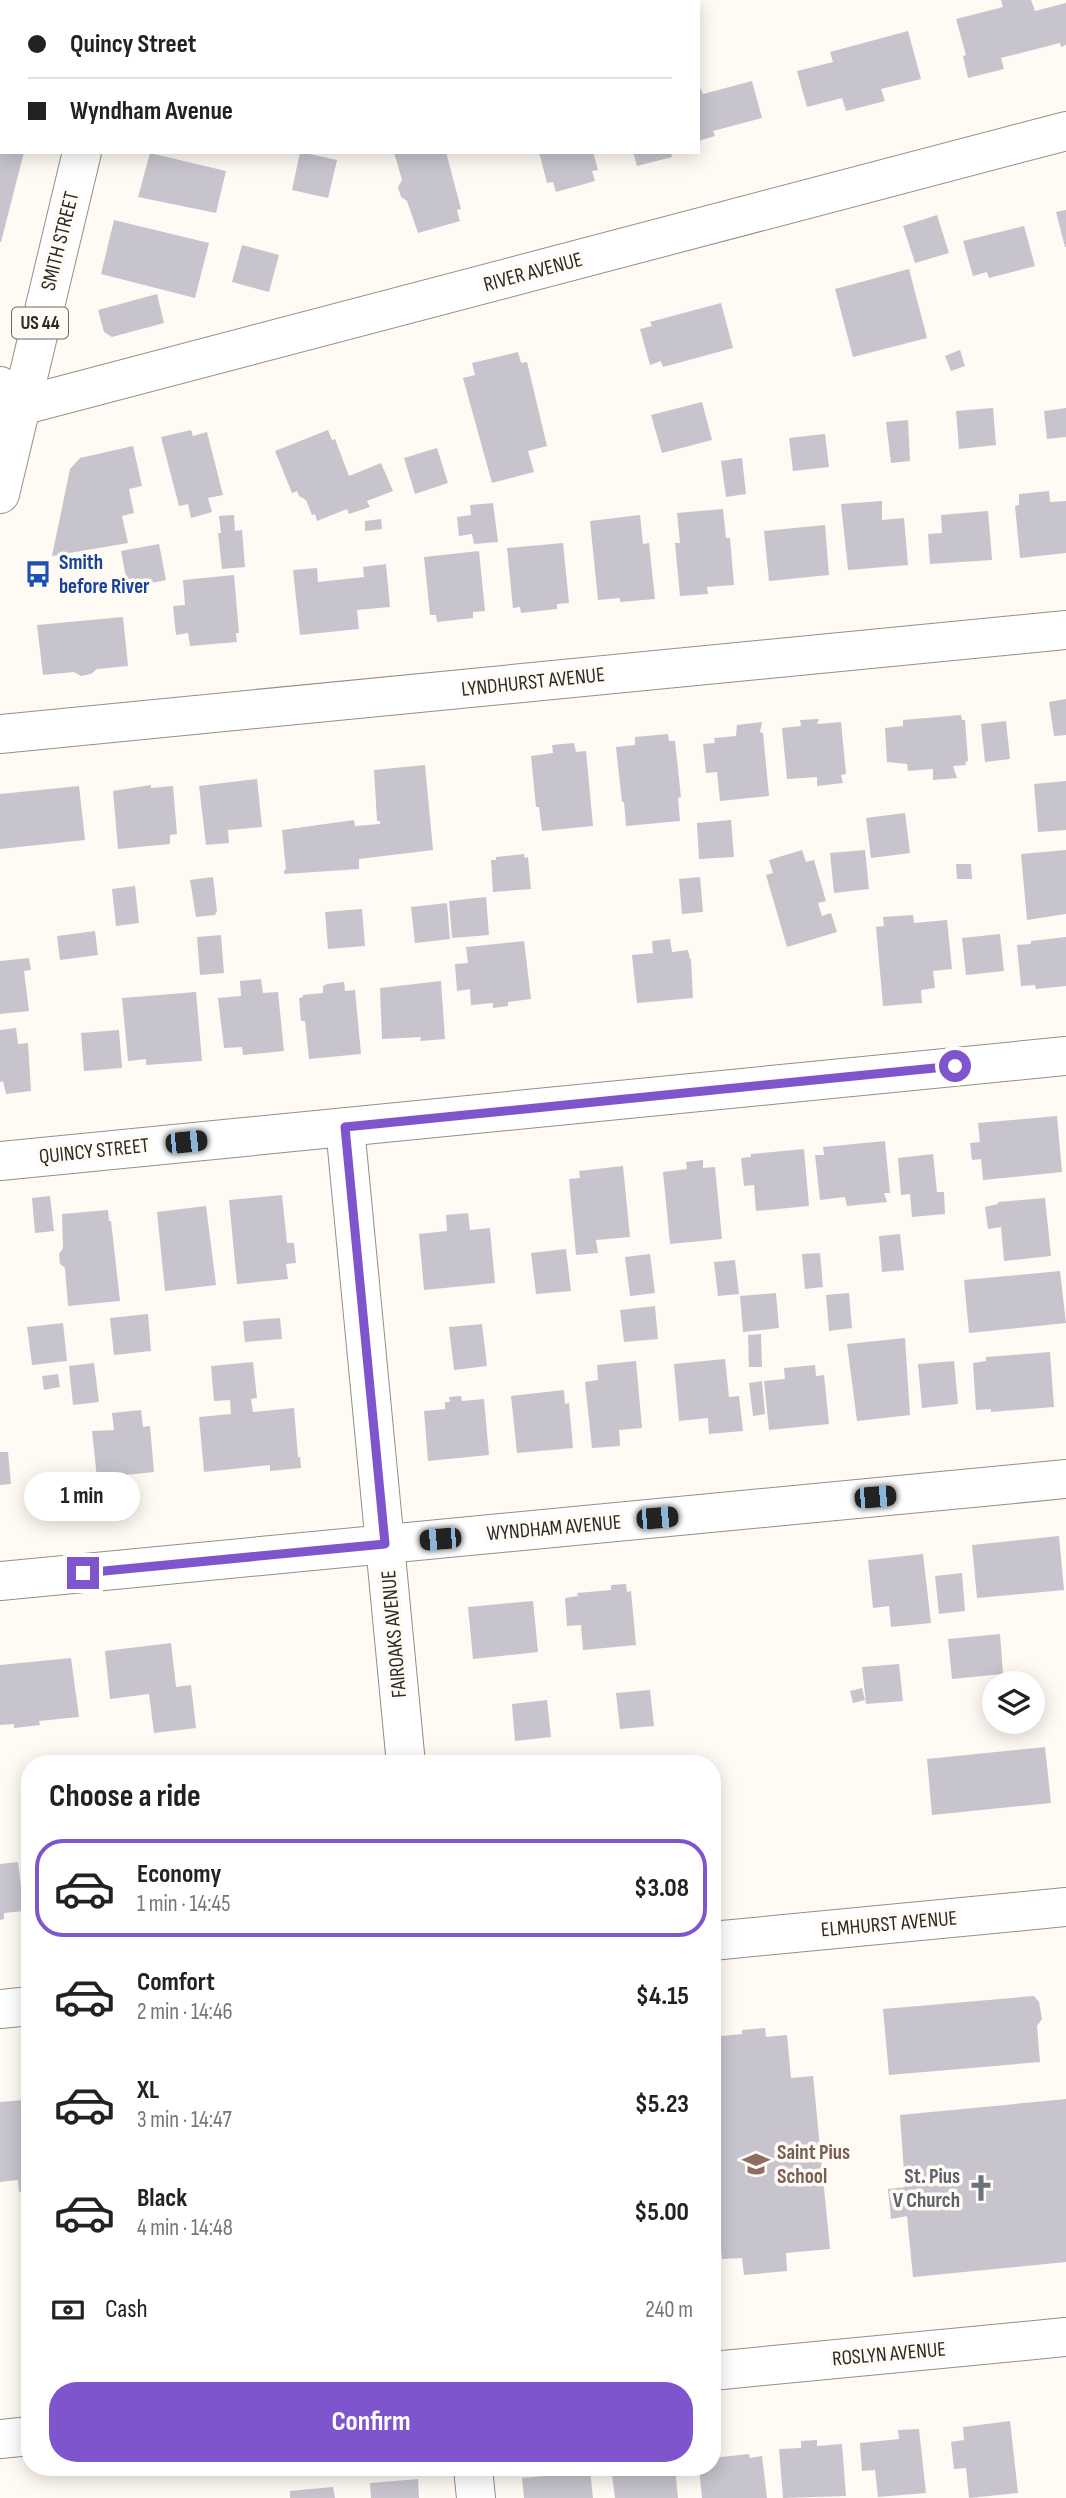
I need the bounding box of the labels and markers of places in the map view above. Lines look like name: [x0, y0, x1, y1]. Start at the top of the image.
place label: Smith before River: [59, 550, 150, 599]
bus stop icon: Smith before River: [23, 559, 53, 589]
place label: Saint Pius School: [777, 2140, 850, 2189]
school or university icon: Saint Pius School: [741, 2149, 771, 2179]
place label: St. Pius V Church: [893, 2164, 960, 2213]
church icon: St. Pius V Church: [966, 2173, 996, 2203]

